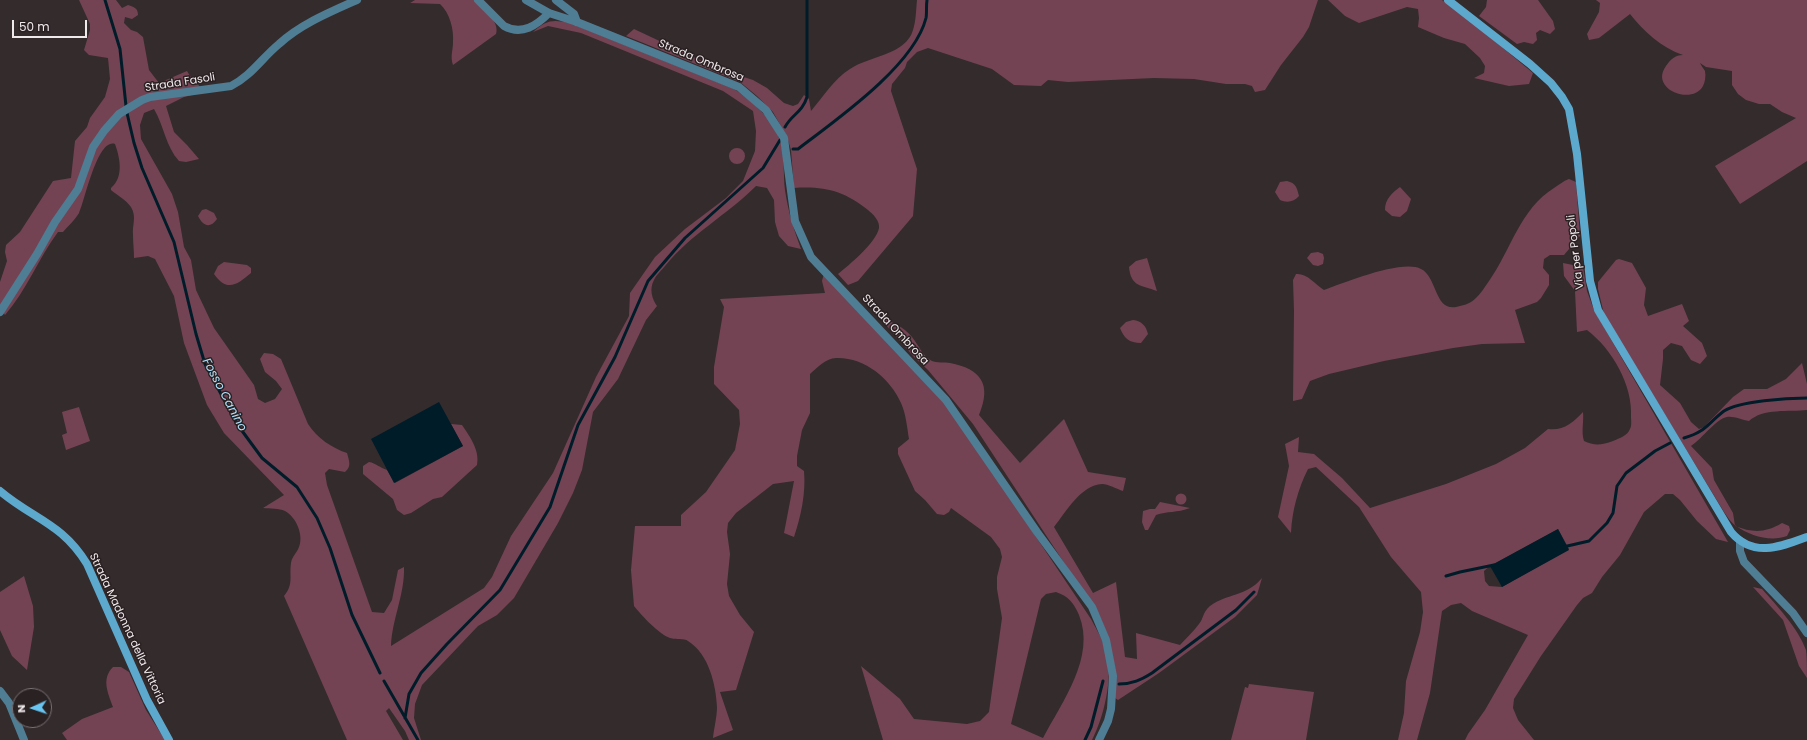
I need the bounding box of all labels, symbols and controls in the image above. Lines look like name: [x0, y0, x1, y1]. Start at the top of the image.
scale bar: [14, 12, 89, 38]
text: 50 m: [19, 18, 50, 35]
street label: Strada Ombrosa: [656, 37, 746, 85]
street label: Strada Fasoli: [144, 71, 216, 95]
street label: Via per Popoli: [1565, 214, 1587, 290]
street label: Strada Ombrosa: [859, 292, 931, 368]
water label: Fosso Canino: [199, 356, 249, 434]
street label: Strada Madonna della Vittoria: [86, 551, 168, 707]
north arrow: [12, 688, 52, 728]
text: N: [13, 704, 29, 713]

